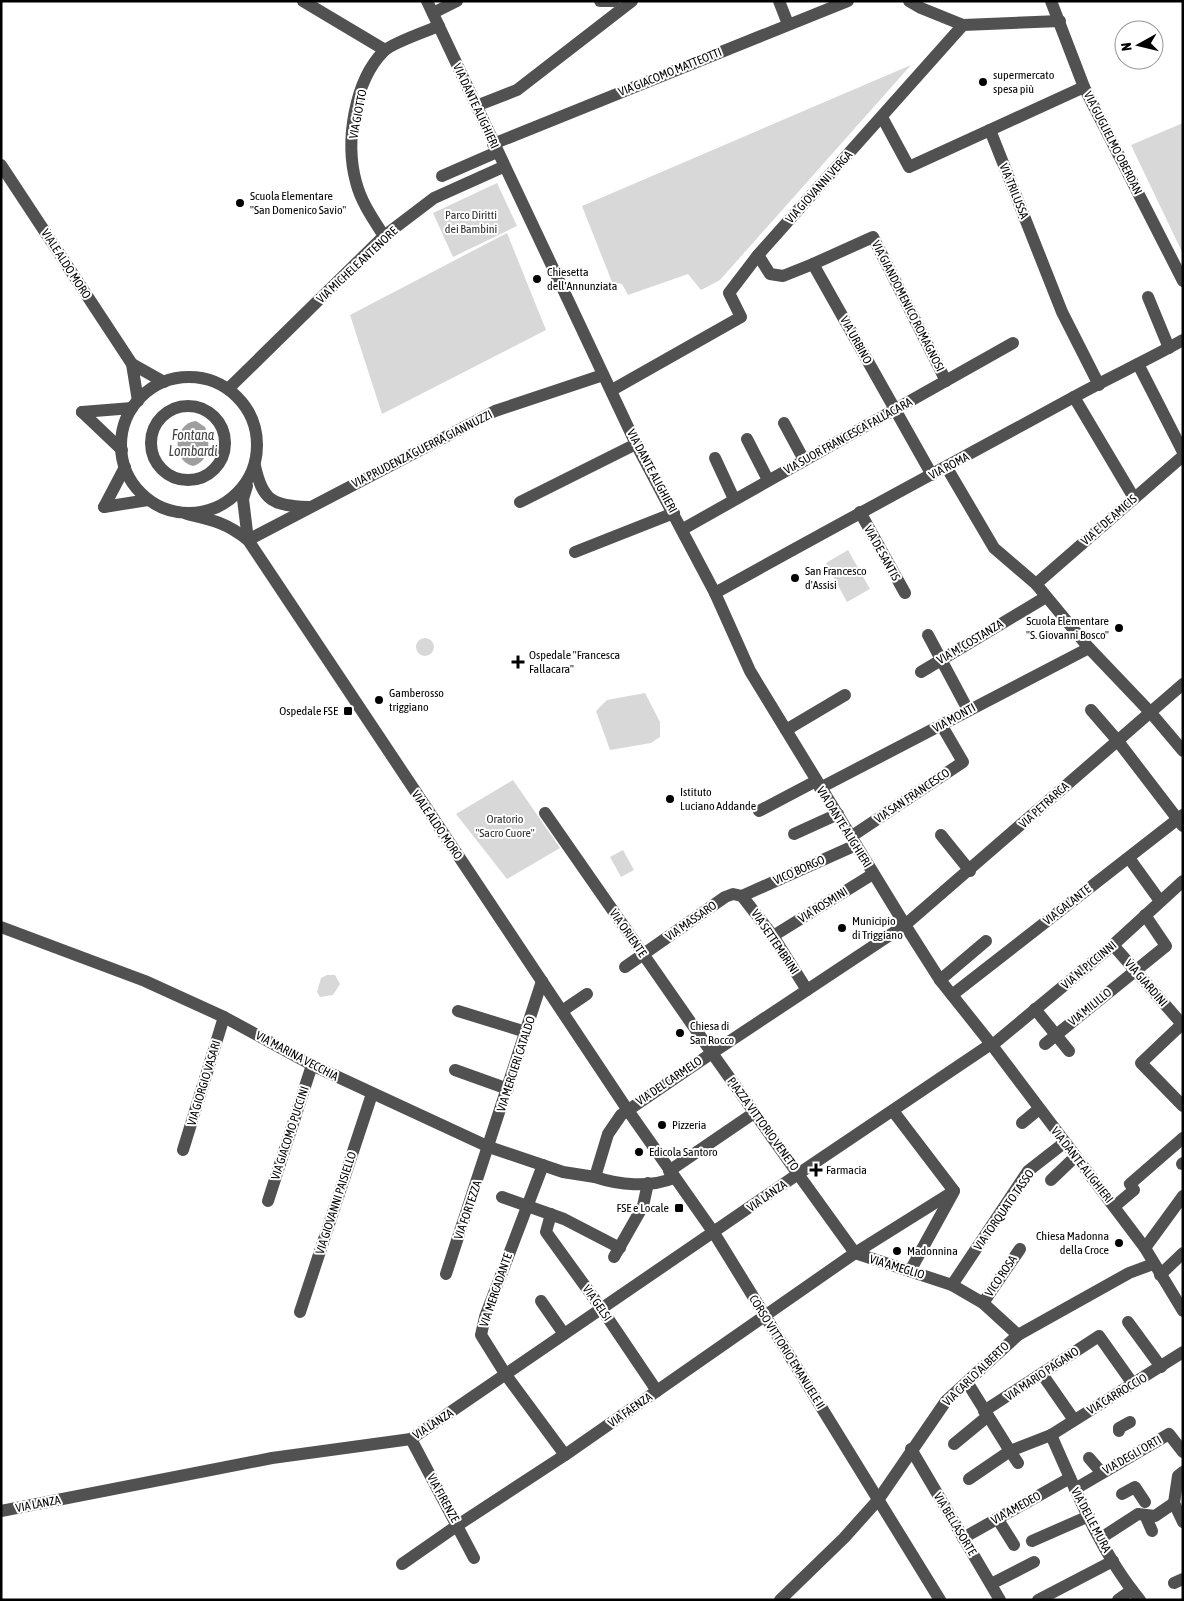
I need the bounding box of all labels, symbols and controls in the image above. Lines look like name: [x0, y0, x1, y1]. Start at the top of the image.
north arrow: [1114, 20, 1164, 70]
text: N: [1118, 42, 1135, 52]
street label: VIA GIACOMO MATTEOTTI: [616, 45, 724, 99]
street label: VIA DANTE ALIGHIERI: [450, 61, 502, 151]
place label: supermercato spesa più: [993, 68, 1055, 96]
marker: supermercato spesa più: [977, 76, 989, 88]
street label: VIA GIOTTO: [346, 88, 370, 140]
street label: VIA GUGLIELMO OBERDAN: [1081, 89, 1145, 197]
street label: VIA GIOVANNI VERGA: [783, 148, 855, 226]
street label: VIA TRILUSSA: [997, 161, 1031, 221]
place label: Scuola Elementare "San Domenico Savio": [250, 189, 346, 217]
marker: Scuola Elementare "San Domenico Savio": [234, 197, 246, 209]
park label: Parco Diritti dei Bambini: [445, 208, 497, 236]
street label: VIA MICHELE ANTENORE: [314, 224, 400, 306]
street label: VIALE ALDO MORO: [38, 227, 94, 301]
street label: VIA GIANDOMENICO ROMAGNOSI: [869, 238, 947, 374]
place label: Chiesetta dell'Annunziata: [547, 265, 617, 293]
marker: Chiesetta dell'Annunziata: [531, 273, 543, 285]
street label: VIA URBINO: [837, 314, 875, 366]
street label: VIA SUOR FRANCESCA FALLACARA: [781, 395, 915, 477]
street label: VIA PRUDENZA GUERRA GIANNUZZI: [349, 407, 495, 491]
water label: Fontana Lombardi: [169, 427, 217, 459]
street label: VIA DANTE ALIGHIERI: [624, 427, 680, 515]
street label: VIA ROMA: [927, 450, 971, 482]
street label: VIA E. DE AMICIS: [1078, 492, 1140, 548]
street label: VIA DE SANTIS: [861, 523, 903, 583]
place label: San Francesco d'Assisi: [805, 564, 867, 592]
marker: San Francesco d'Assisi: [789, 572, 801, 584]
place label: Scuola Elementare "S. Giovanni Bosco": [1026, 614, 1109, 642]
street label: VIA M. COSTANZA: [934, 617, 1006, 667]
marker: Scuola Elementare "S. Giovanni Bosco": [1113, 622, 1125, 634]
place label: Ospedale "Francesca Fallacara": [529, 648, 620, 676]
marker: Ospedale "Francesca Fallacara": [511, 655, 525, 669]
place label: Gamberosso triggiano: [389, 686, 444, 714]
marker: Gamberosso triggiano: [373, 694, 385, 706]
street label: VIA MONTI: [930, 701, 978, 735]
place label: Ospedale FSE: [279, 704, 338, 718]
marker: Ospedale FSE: [342, 705, 354, 717]
street label: VIA SAN FRANCESCO: [872, 766, 952, 826]
street label: VIA PETRARCA: [1016, 779, 1072, 831]
street label: VIA DANTE ALIGHIERI: [814, 784, 874, 870]
place label: Istituto Luciano Addande: [680, 785, 756, 813]
street label: VIALE ALDO MORO: [409, 788, 465, 862]
marker: Istituto Luciano Addande: [664, 793, 676, 805]
park label: Oratorio "Sacro Cuore": [475, 812, 535, 840]
street label: VICO BORGO: [771, 852, 827, 888]
street label: VIA GALANTE: [1040, 882, 1094, 928]
street label: VIA ROSMINI: [796, 884, 850, 926]
street label: VIA MASSARO: [663, 898, 719, 944]
street label: VIA ORIENTE: [606, 906, 650, 960]
street label: VIA SETTEMBRINI: [748, 907, 802, 977]
place label: Municipio di Triggiano: [852, 914, 903, 942]
marker: Municipio di Triggiano: [836, 922, 848, 934]
street label: VIA N. PICCINNI: [1059, 938, 1119, 992]
street label: VIA GIARDINI: [1122, 957, 1170, 1009]
street label: VIA MILILLO: [1066, 985, 1114, 1029]
street label: VIA MERCIERI CATALDO: [494, 1014, 538, 1114]
place label: Chiesa di San Rocco: [690, 1019, 735, 1047]
marker: Chiesa di San Rocco: [674, 1027, 686, 1039]
street label: VIA MARINA VECCHIA: [253, 1028, 341, 1084]
street label: VIA GIORGIO VASARI: [184, 1039, 224, 1127]
street label: VIA DEL CARMELO: [633, 1054, 705, 1108]
street label: PIAZZA VITTORIO VENETO: [724, 1074, 802, 1174]
street label: VIA GIACOMO PUCCINI: [268, 1085, 312, 1181]
place label: Pizzeria: [672, 1118, 706, 1132]
marker: Pizzeria: [656, 1119, 668, 1131]
street label: VIA DANTE ALIGHIERI: [1048, 1124, 1116, 1206]
place label: Edicola Santoro: [649, 1145, 718, 1159]
marker: Edicola Santoro: [633, 1146, 645, 1158]
street label: VIA GIOVANNI PAISIELLO: [313, 1150, 359, 1256]
place label: Farmacia: [826, 1163, 867, 1177]
marker: Farmacia: [810, 1164, 822, 1176]
street label: VIA TORQUATO TASSO: [971, 1167, 1037, 1253]
street label: VIA LANZA: [744, 1177, 790, 1215]
street label: VIA FORTEZZA: [451, 1179, 485, 1241]
place label: FSE e Locale: [616, 1201, 669, 1215]
marker: FSE e Locale: [673, 1202, 685, 1214]
place label: Chiesa Madonna della Croce: [1036, 1229, 1109, 1257]
marker: Chiesa Madonna della Croce: [1113, 1237, 1125, 1249]
place label: Madonnina: [907, 1244, 958, 1258]
marker: Madonnina: [891, 1245, 903, 1257]
street label: VIA MERCADANTE: [477, 1251, 515, 1329]
street label: VIA AMEGLIO: [868, 1252, 926, 1282]
street label: VICO ROSA: [982, 1253, 1020, 1299]
street label: VIA GELSI: [580, 1282, 614, 1324]
street label: CORSO VITTORIO EMANUELE II: [746, 1292, 828, 1412]
street label: VIA CARLO ALBERTO: [940, 1339, 1012, 1409]
street label: VIA MARIO PAGANO: [1003, 1344, 1081, 1404]
street label: VIA CARROCCIO: [1085, 1371, 1149, 1417]
street label: VIA FAENZA: [605, 1390, 655, 1430]
street label: VIA LANZA: [410, 1406, 456, 1442]
street label: VIA DEGLI ORTI: [1100, 1433, 1164, 1477]
street label: VIA FIRENZE: [424, 1471, 462, 1525]
street label: VIA DELLE MURA: [1068, 1485, 1114, 1555]
street label: VIA AMEDEO: [989, 1489, 1043, 1527]
street label: VIA BELLASORTE: [931, 1490, 979, 1558]
street label: VIA LANZA: [14, 1493, 62, 1515]

